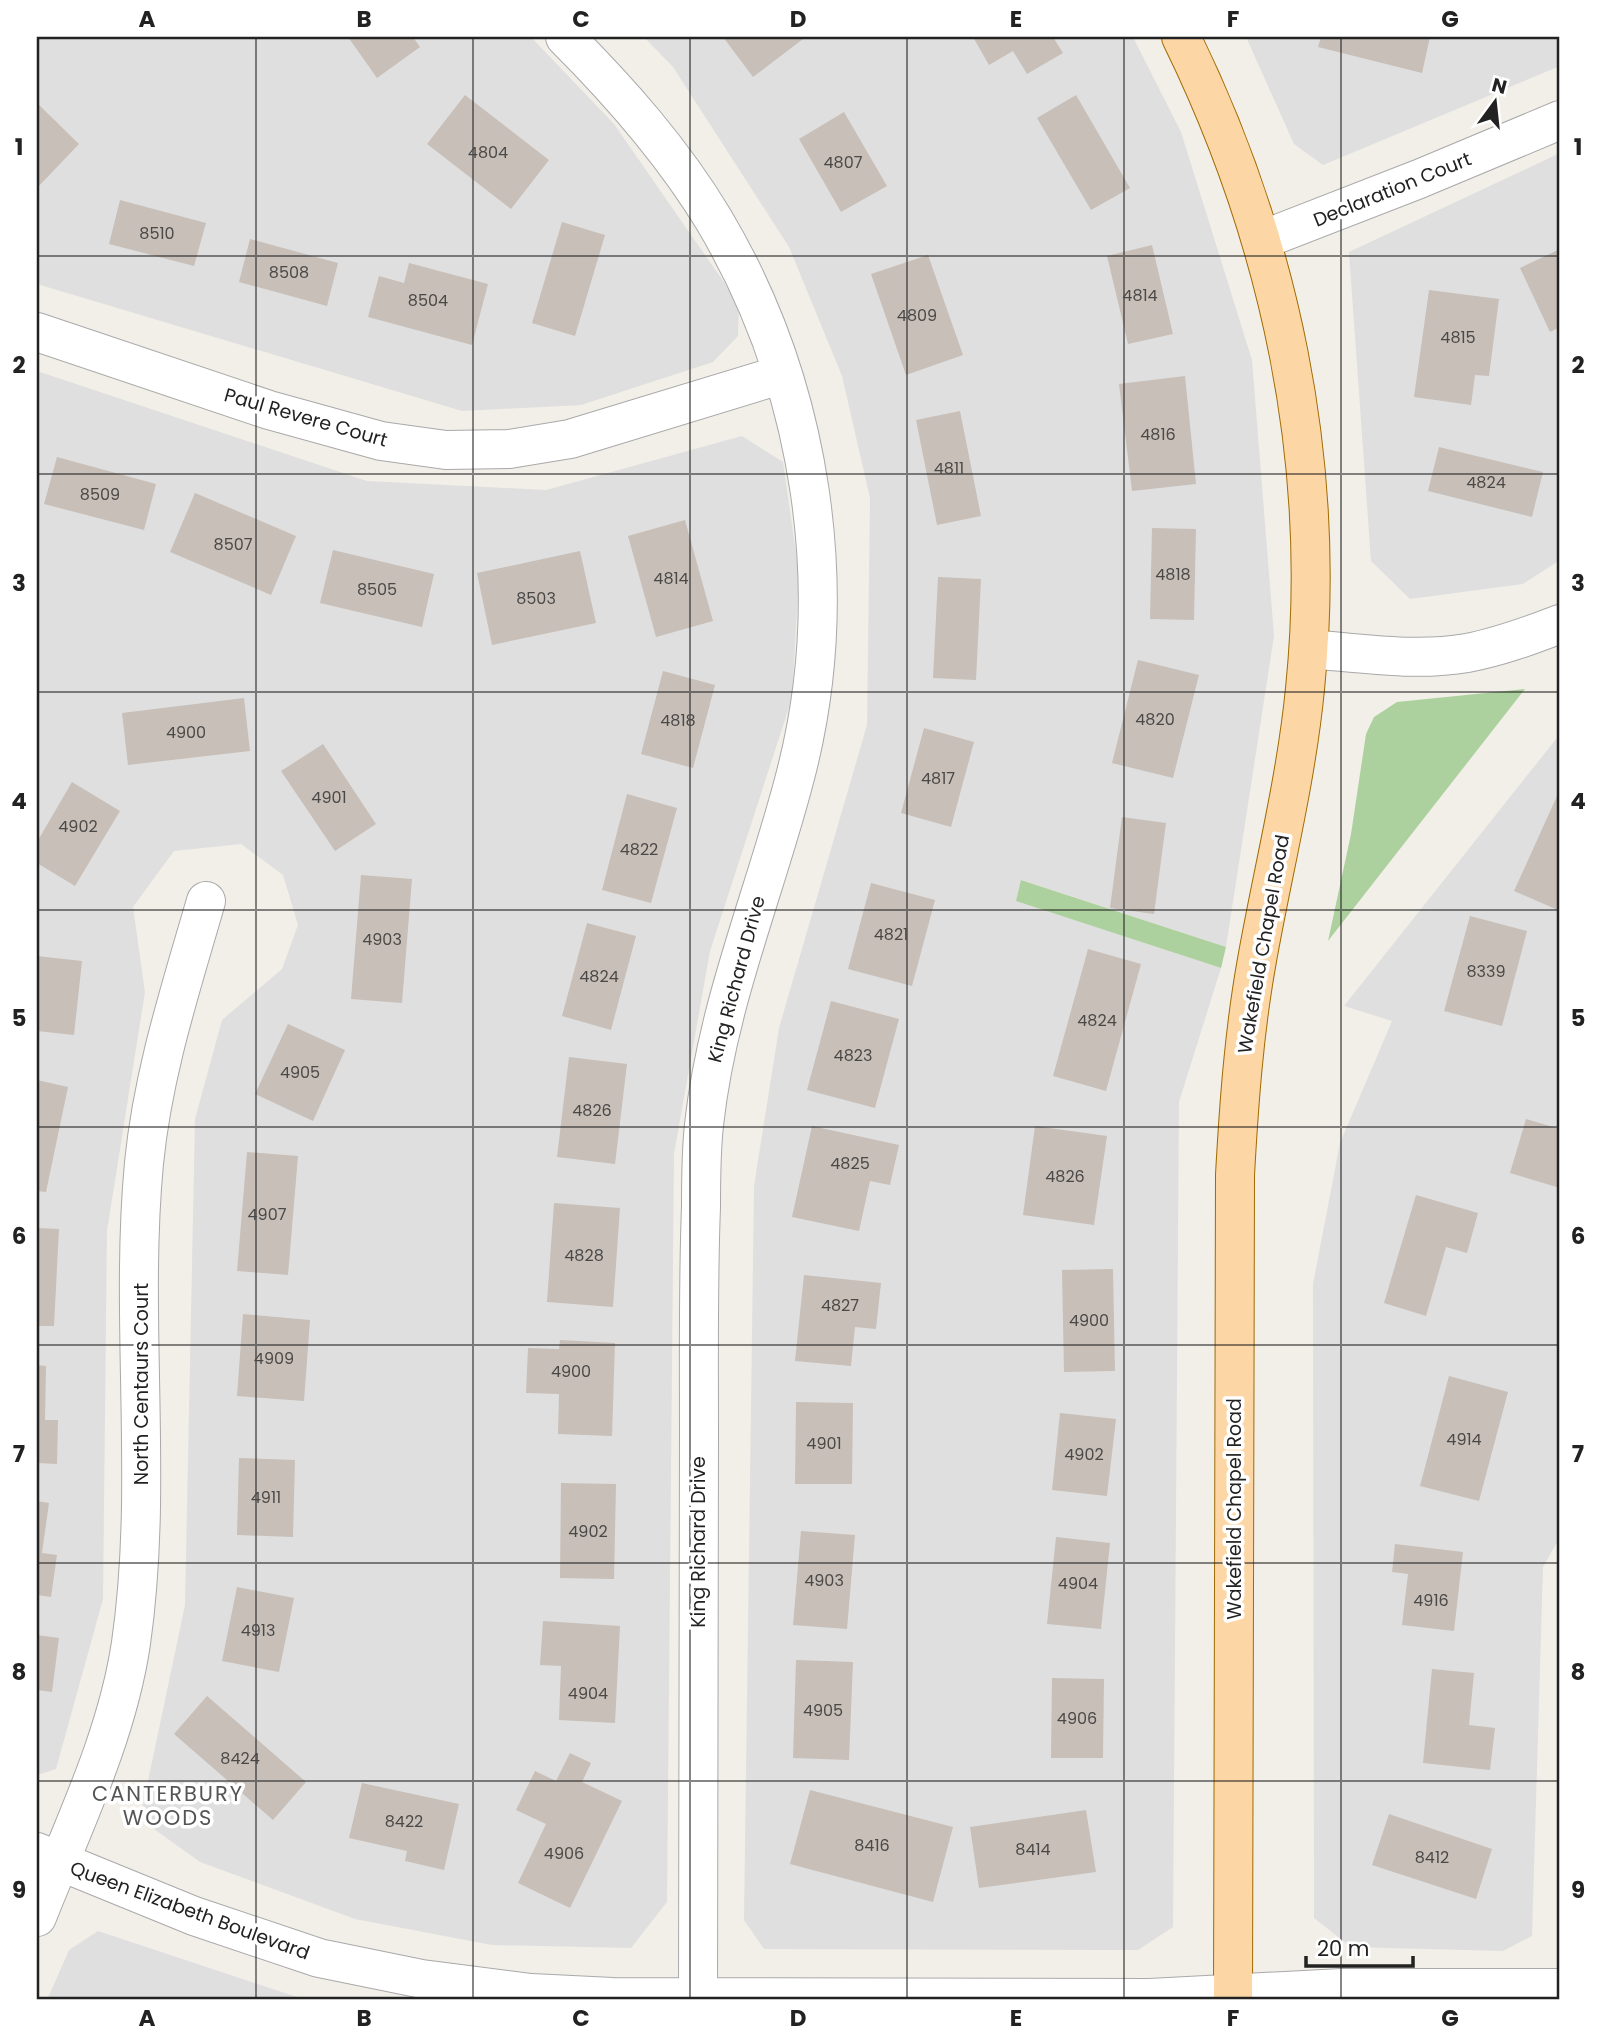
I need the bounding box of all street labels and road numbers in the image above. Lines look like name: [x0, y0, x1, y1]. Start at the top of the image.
street label: Declaration Court: [1309, 145, 1475, 233]
street label: Paul Revere Court: [221, 381, 391, 454]
street label: Wakefield Chapel Road: [1231, 833, 1296, 1056]
street label: King Richard Drive: [701, 893, 772, 1065]
street label: North Centaurs Court: [128, 1283, 155, 1485]
street label: Wakefield Chapel Road: [1221, 1398, 1248, 1620]
street label: King Richard Drive: [685, 1456, 712, 1628]
street label: Queen Elizabeth Boulevard: [66, 1854, 313, 1966]

